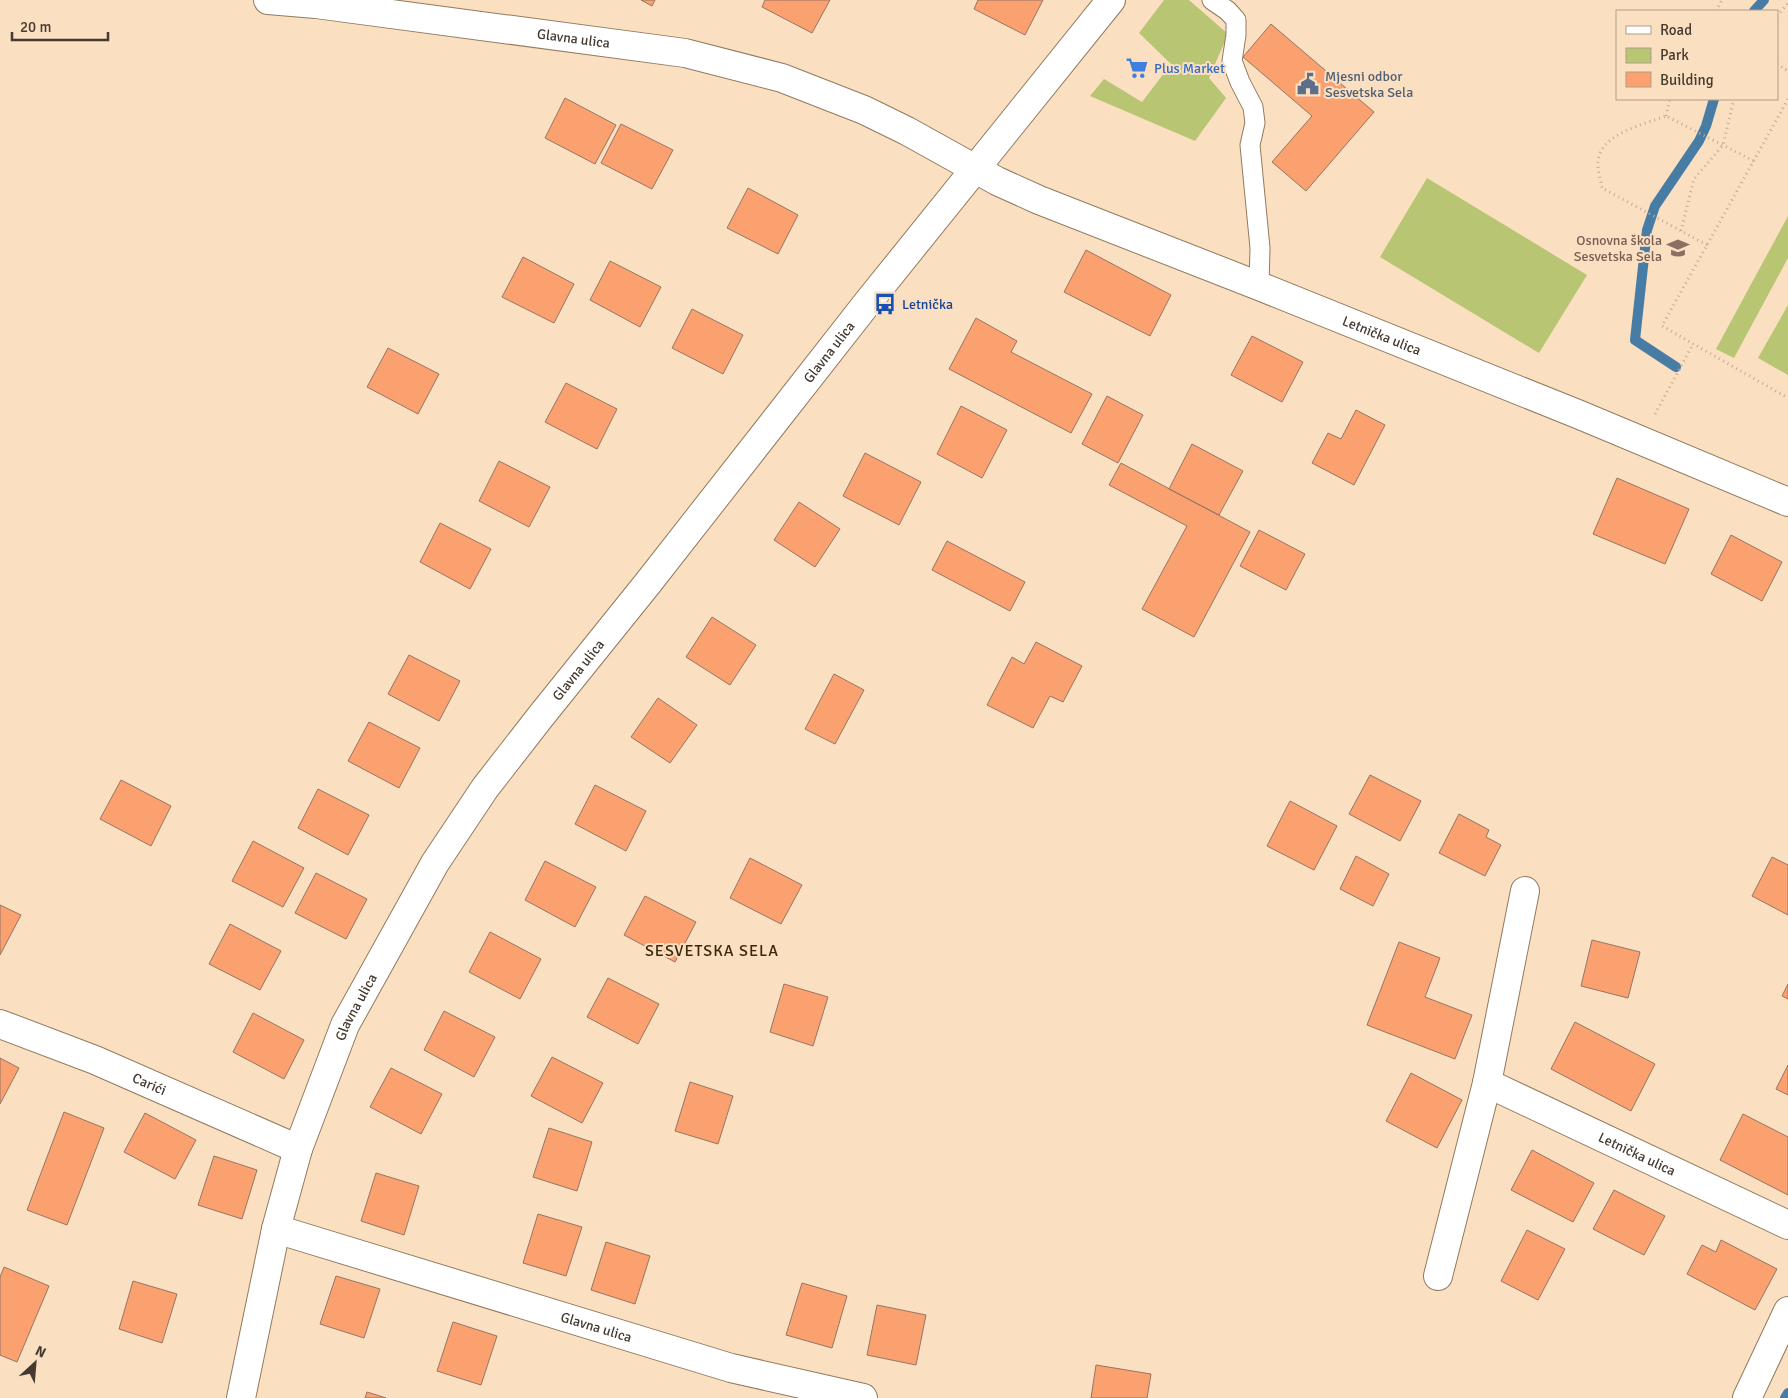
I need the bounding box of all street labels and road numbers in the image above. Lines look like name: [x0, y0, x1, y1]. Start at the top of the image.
street label: Glavna ulica: [536, 25, 611, 51]
street label: Letnička ulica: [1340, 312, 1424, 359]
street label: Glavna ulica: [800, 318, 858, 386]
street label: Glavna ulica: [548, 636, 608, 704]
street label: Glavna ulica: [331, 971, 380, 1043]
street label: Carići: [130, 1069, 169, 1099]
street label: Letnička ulica: [1596, 1128, 1678, 1179]
street label: Glavna ulica: [559, 1308, 634, 1346]

